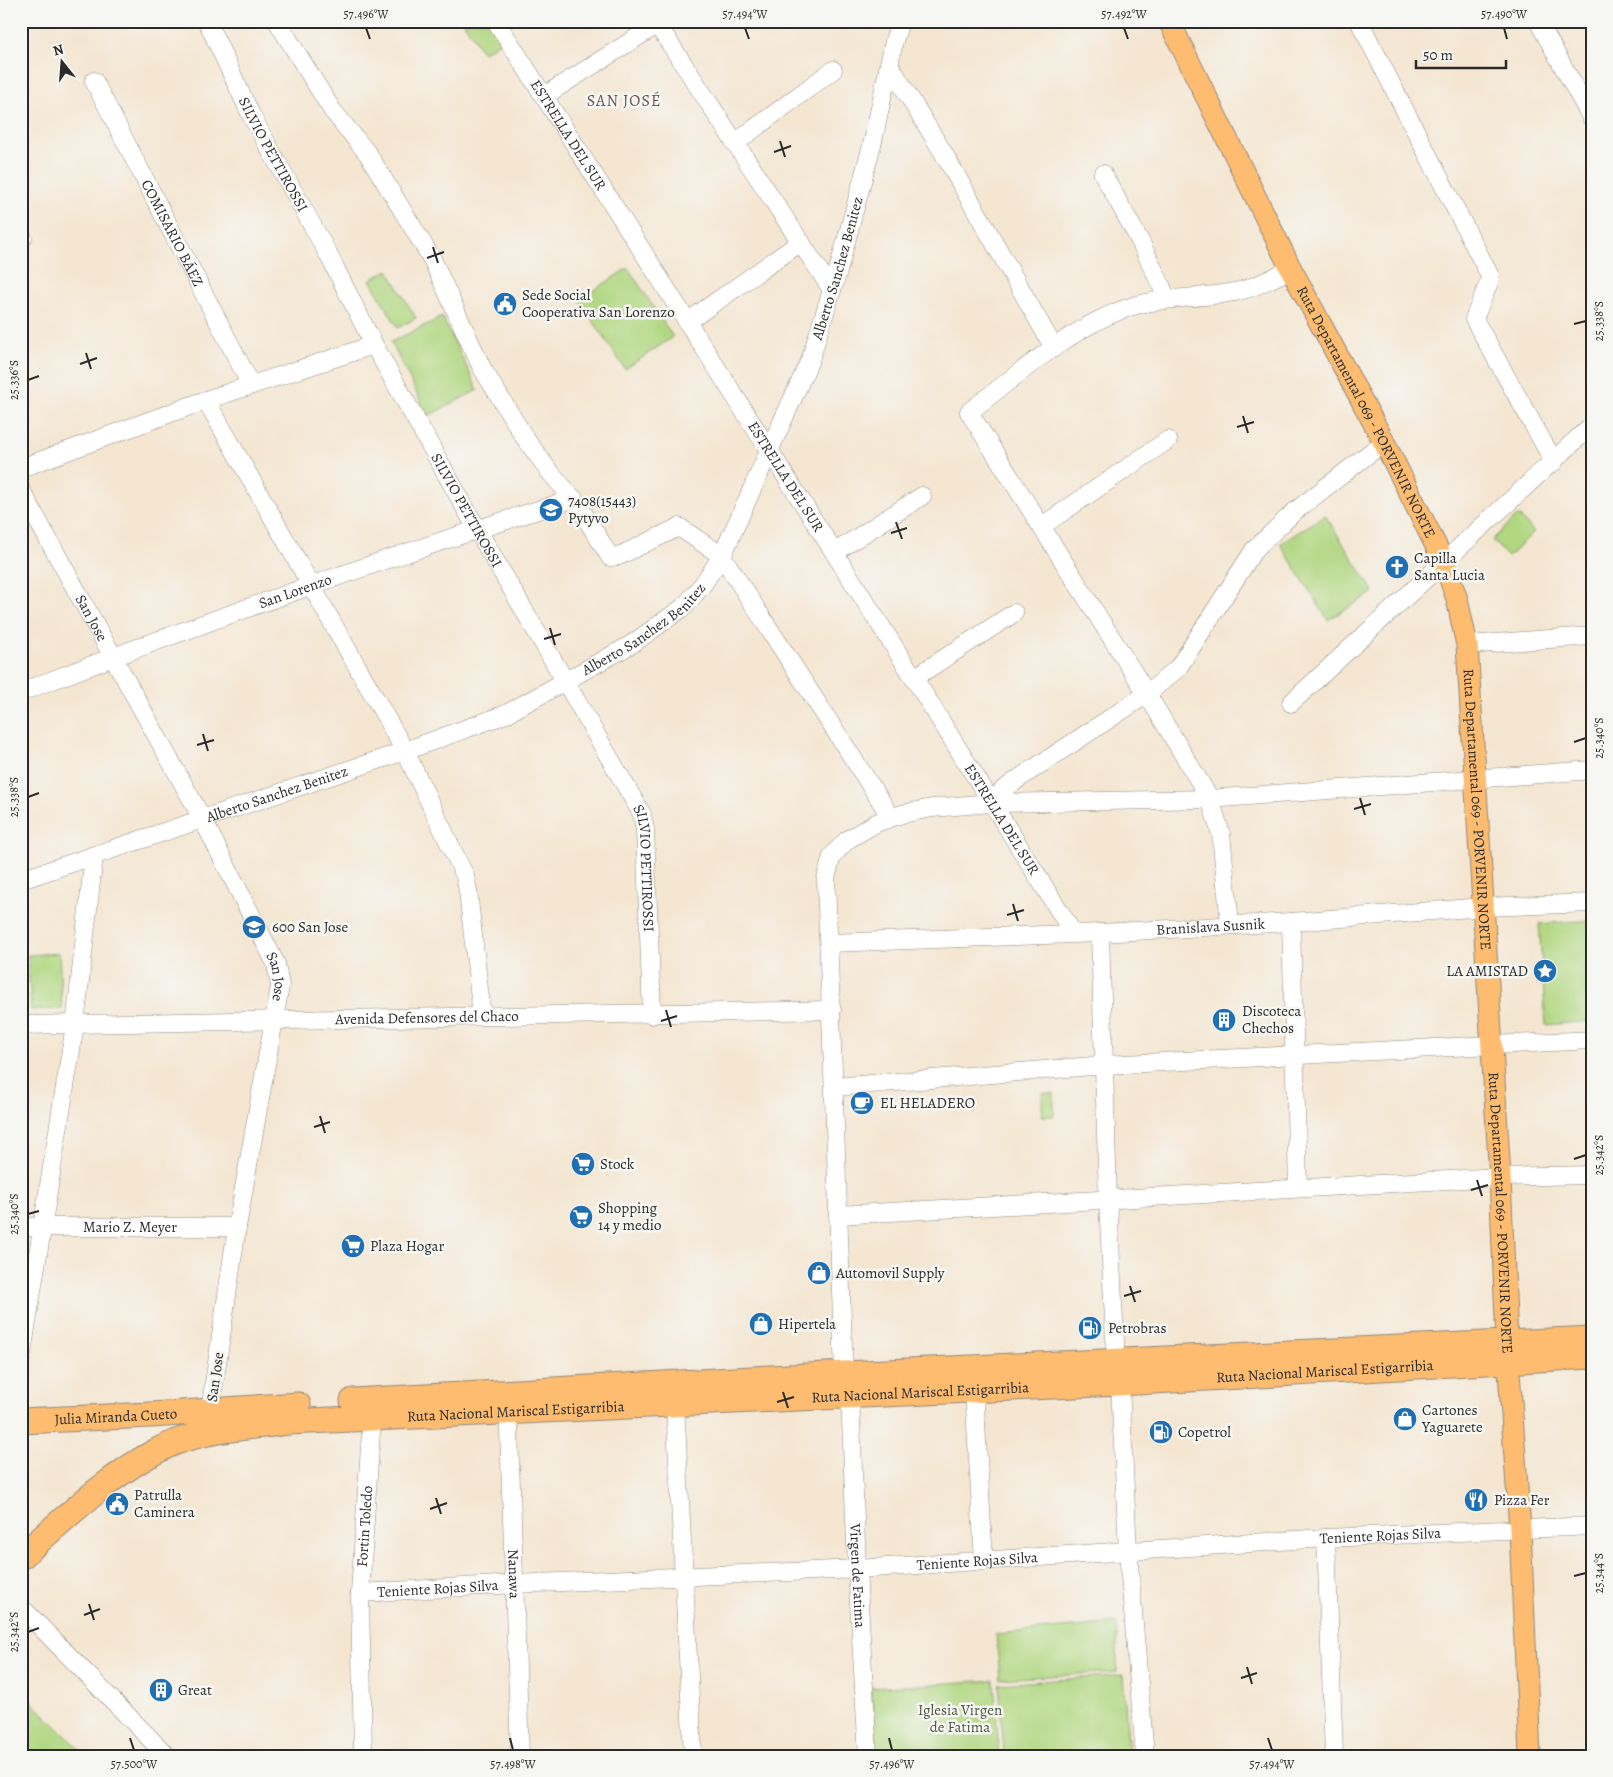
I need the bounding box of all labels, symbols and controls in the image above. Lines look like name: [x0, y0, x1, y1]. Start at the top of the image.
text: 57.496°W: [343, 6, 389, 22]
text: 57.494°W: [722, 6, 768, 22]
text: 57.492°W: [1101, 6, 1147, 22]
text: 57.490°W: [1481, 6, 1528, 22]
north arrow: [38, 38, 88, 88]
scale bar: [1416, 38, 1506, 70]
text: N: [51, 39, 66, 61]
text: 50 m: [1423, 45, 1453, 65]
street label: ESTRELLA DEL SUR: [526, 76, 612, 195]
district label: SAN JOSÉ: [587, 90, 661, 112]
street label: SILVIO PETTIROSSI: [234, 94, 313, 215]
street label: COMISARIO BÁEZ: [137, 176, 208, 290]
street label: Alberto Sanchez Benitez: [807, 194, 868, 343]
street label: Ruta Departamental 069 - PORVENIR NORTE: [1292, 283, 1440, 541]
place label: Sede Social Cooperativa San Lorenzo: [522, 285, 675, 322]
public building icon: Sede Social Cooperativa San Lorenzo: [492, 291, 518, 317]
text: 25.338°S: [1591, 301, 1607, 341]
text: 25.336°S: [6, 360, 22, 400]
street label: ESTRELLA DEL SUR: [743, 417, 829, 536]
street label: SILVIO PETTIROSSI: [426, 449, 507, 571]
place label: 7408(15443) Pytyvo: [568, 491, 636, 528]
school or university icon: 7408(15443) Pytyvo: [538, 497, 564, 523]
place label: Capilla Santa Lucia: [1414, 548, 1485, 585]
church icon: Capilla Santa Lucia: [1384, 554, 1410, 580]
street label: San Lorenzo: [256, 569, 334, 613]
street label: Alberto Sanchez Benitez: [577, 579, 710, 680]
street label: San Jose: [71, 591, 113, 645]
street label: Ruta Departamental 069 - PORVENIR NORTE: [1458, 668, 1496, 951]
text: 25.340°S: [1591, 717, 1607, 759]
street label: ESTRELLA DEL SUR: [960, 760, 1045, 879]
street label: Alberto Sanchez Benitez: [203, 761, 350, 827]
text: 25.338°S: [6, 777, 22, 817]
street label: SILVIO PETTIROSSI: [628, 800, 659, 932]
street label: Branislava Susnik: [1156, 913, 1266, 940]
school or university icon: 600 San Jose: [241, 914, 267, 940]
place label: 600 San Jose: [272, 917, 349, 937]
street label: San Jose: [261, 948, 290, 1003]
place icon: LA AMISTAD: [1532, 958, 1558, 984]
place label: LA AMISTAD: [1446, 961, 1528, 981]
place label: Discoteca Chechos: [1242, 1001, 1301, 1038]
street label: Avenida Defensores del Chaco: [334, 1006, 519, 1029]
building icon: Discoteca Chechos: [1211, 1007, 1237, 1033]
street label: Ruta Departamental 069 - PORVENIR NORTE: [1484, 1071, 1518, 1354]
cafe icon: EL HELADERO: [849, 1090, 875, 1116]
place label: EL HELADERO: [880, 1093, 975, 1113]
text: 25.342°S: [1591, 1135, 1607, 1175]
supermarket icon: Stock: [570, 1151, 596, 1177]
place label: Stock: [600, 1154, 635, 1174]
text: 25.340°S: [6, 1193, 22, 1235]
place label: Shopping 14 y medio: [598, 1198, 662, 1235]
supermarket icon: Shopping 14 y medio: [568, 1204, 594, 1230]
street label: Mario Z. Meyer: [83, 1217, 177, 1237]
supermarket icon: Plaza Hogar: [340, 1233, 366, 1259]
place label: Plaza Hogar: [370, 1236, 445, 1256]
shop icon: Automovil Supply: [806, 1260, 832, 1286]
place label: Automovil Supply: [835, 1263, 945, 1283]
shop icon: Hipertela: [748, 1311, 774, 1337]
place label: Hipertela: [778, 1314, 836, 1334]
fuel station icon: Petrobras: [1077, 1315, 1103, 1341]
place label: Petrobras: [1108, 1318, 1167, 1338]
street label: San Jose: [202, 1350, 228, 1403]
street label: Ruta Nacional Mariscal Estigarribia: [1216, 1355, 1434, 1387]
street label: Ruta Nacional Mariscal Estigarribia: [811, 1377, 1030, 1407]
street label: Ruta Nacional Mariscal Estigarribia: [407, 1396, 625, 1426]
place label: Cartones Yaguarete: [1421, 1400, 1483, 1437]
street label: Julia Miranda Cueto: [54, 1403, 178, 1429]
shop icon: Cartones Yaguarete: [1392, 1406, 1418, 1432]
fuel station icon: Copetrol: [1148, 1419, 1174, 1445]
place label: Copetrol: [1178, 1422, 1231, 1442]
place label: Patrulla Caminera: [134, 1485, 195, 1522]
street label: Fortin Toledo: [352, 1485, 377, 1567]
restaurant icon: Pizza Fer: [1463, 1487, 1489, 1513]
place label: Pizza Fer: [1494, 1490, 1550, 1510]
public building icon: Patrulla Caminera: [104, 1491, 130, 1517]
street label: Virgen de Fatima: [845, 1522, 870, 1629]
street label: Teniente Rojas Silva: [1319, 1523, 1441, 1548]
street label: Teniente Rojas Silva: [916, 1547, 1038, 1575]
street label: Nanawa: [503, 1549, 525, 1599]
text: 25.344°S: [1591, 1553, 1607, 1593]
street label: Teniente Rojas Silva: [377, 1575, 499, 1602]
text: 25.342°S: [6, 1612, 22, 1652]
building icon: Great: [148, 1677, 174, 1703]
place label: Great: [178, 1680, 212, 1700]
park label: Iglesia Virgen de Fatima: [918, 1700, 1002, 1737]
text: 57.500°W: [111, 1756, 158, 1772]
text: 57.498°W: [490, 1756, 537, 1772]
text: 57.496°W: [869, 1756, 915, 1772]
text: 57.494°W: [1249, 1756, 1295, 1772]

